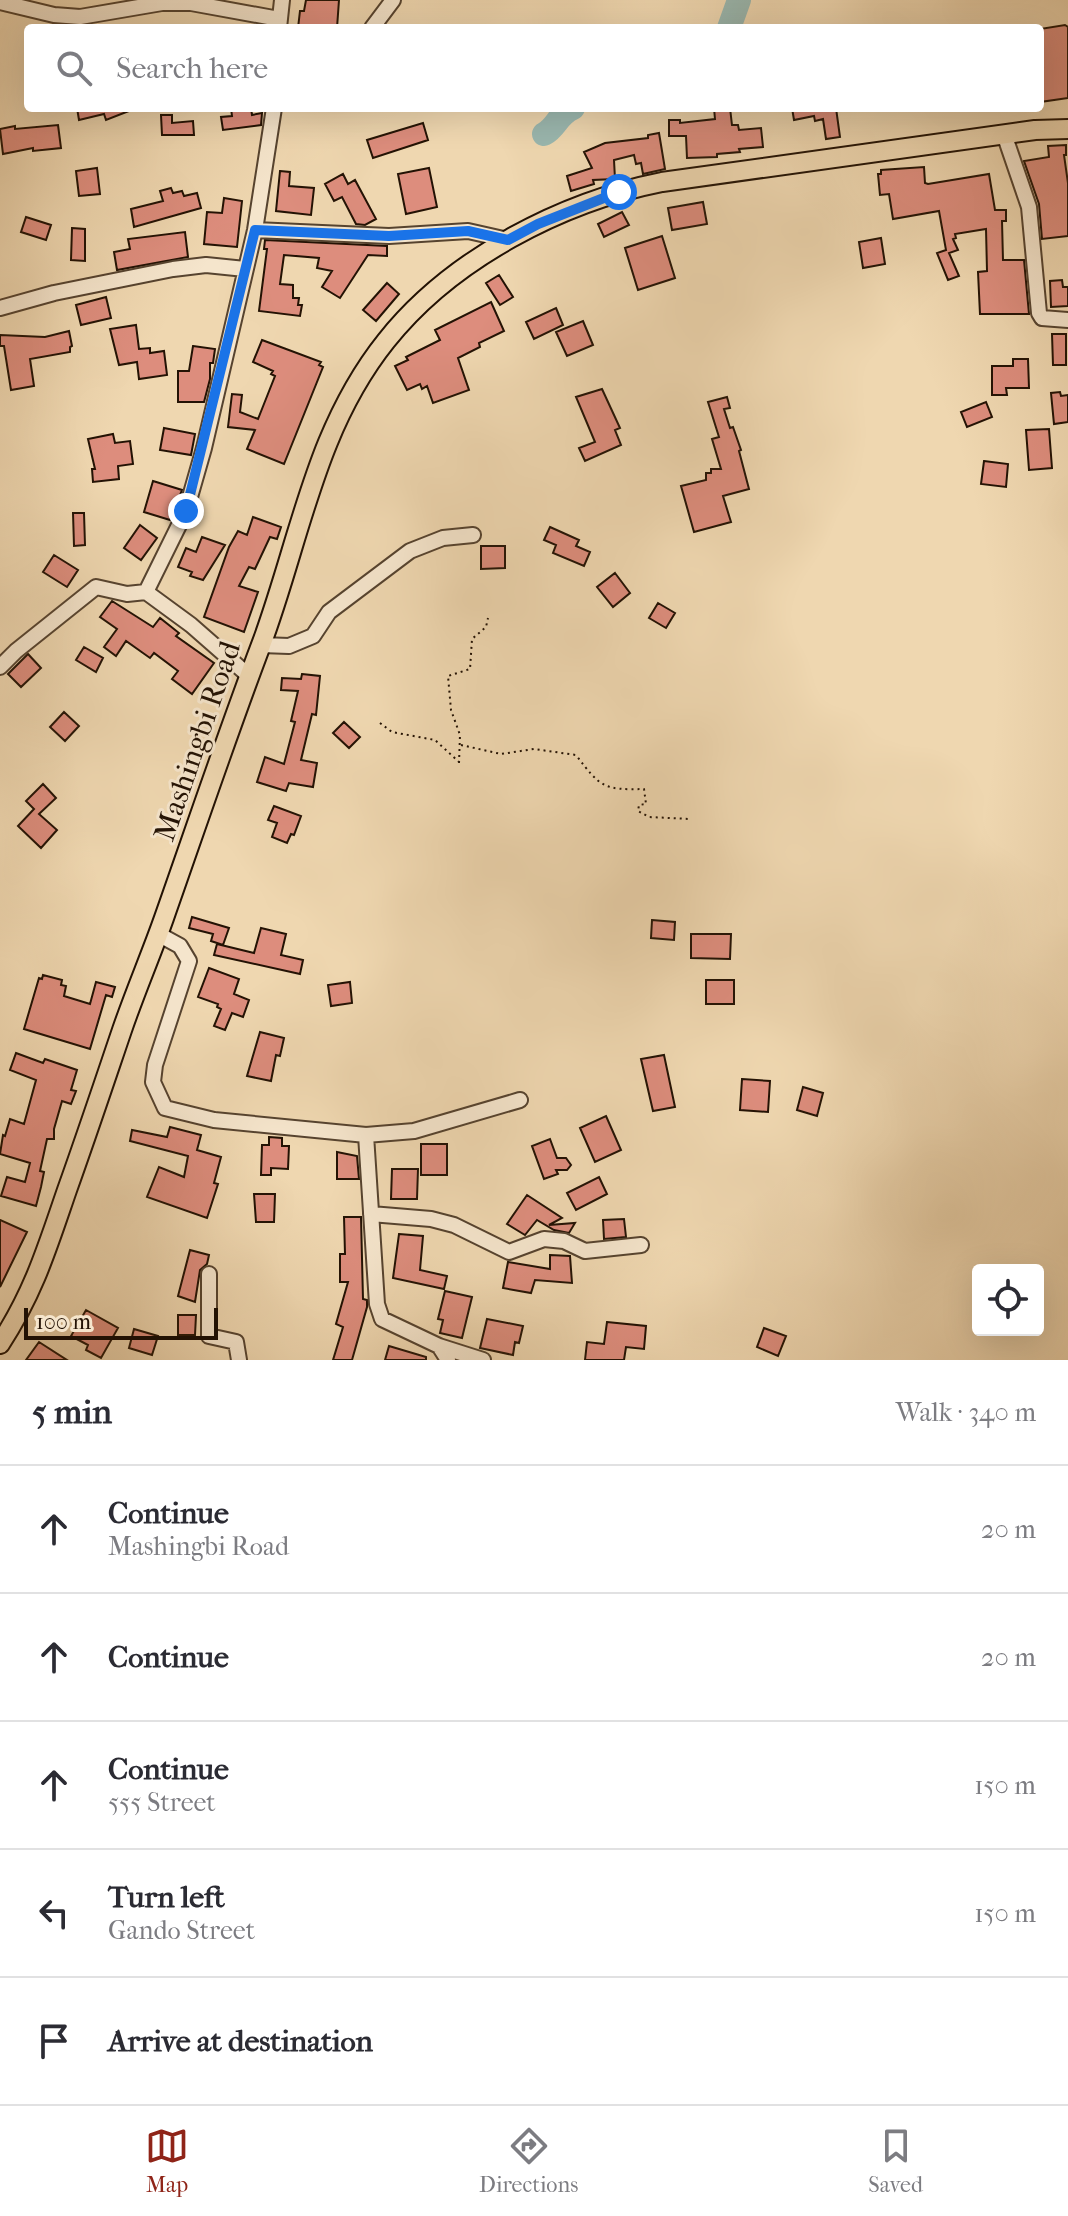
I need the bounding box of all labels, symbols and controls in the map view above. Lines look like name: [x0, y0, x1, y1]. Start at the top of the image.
search box: [24, 24, 1044, 112]
icon: search: [52, 46, 96, 90]
text: Search here: [116, 51, 268, 86]
route start: [601, 174, 637, 210]
route end: [168, 493, 204, 529]
street label: Mashingbi Road: [147, 636, 248, 846]
map controls: [972, 1264, 1044, 1336]
button: locate: [972, 1264, 1044, 1336]
scale bar: [24, 1304, 218, 1340]
text: 100 m: [36, 1309, 91, 1335]
text: 5 min: [32, 1392, 112, 1432]
text: Walk · 340 m: [896, 1397, 1036, 1428]
text: Continue: [108, 1496, 229, 1531]
icon: ahead: [32, 1507, 76, 1551]
text: 20 m: [981, 1514, 1036, 1545]
text: Mashingbi Road: [108, 1531, 289, 1562]
icon: ahead: [32, 1635, 76, 1679]
text: Continue: [108, 1640, 229, 1675]
text: 20 m: [981, 1642, 1036, 1673]
text: Continue: [108, 1752, 229, 1787]
icon: ahead: [32, 1763, 76, 1807]
text: 150 m: [974, 1770, 1036, 1801]
text: 555 Street: [108, 1787, 216, 1818]
text: Turn left: [108, 1880, 225, 1915]
icon: left: [32, 1891, 76, 1935]
text: 150 m: [974, 1898, 1036, 1929]
text: Gando Street: [108, 1915, 255, 1946]
icon: arrive: [32, 2019, 76, 2063]
text: Arrive at destination: [108, 2024, 373, 2059]
tab: Map: [145, 2124, 189, 2198]
tab: Directions: [479, 2124, 578, 2198]
tab: Saved: [868, 2124, 923, 2198]

